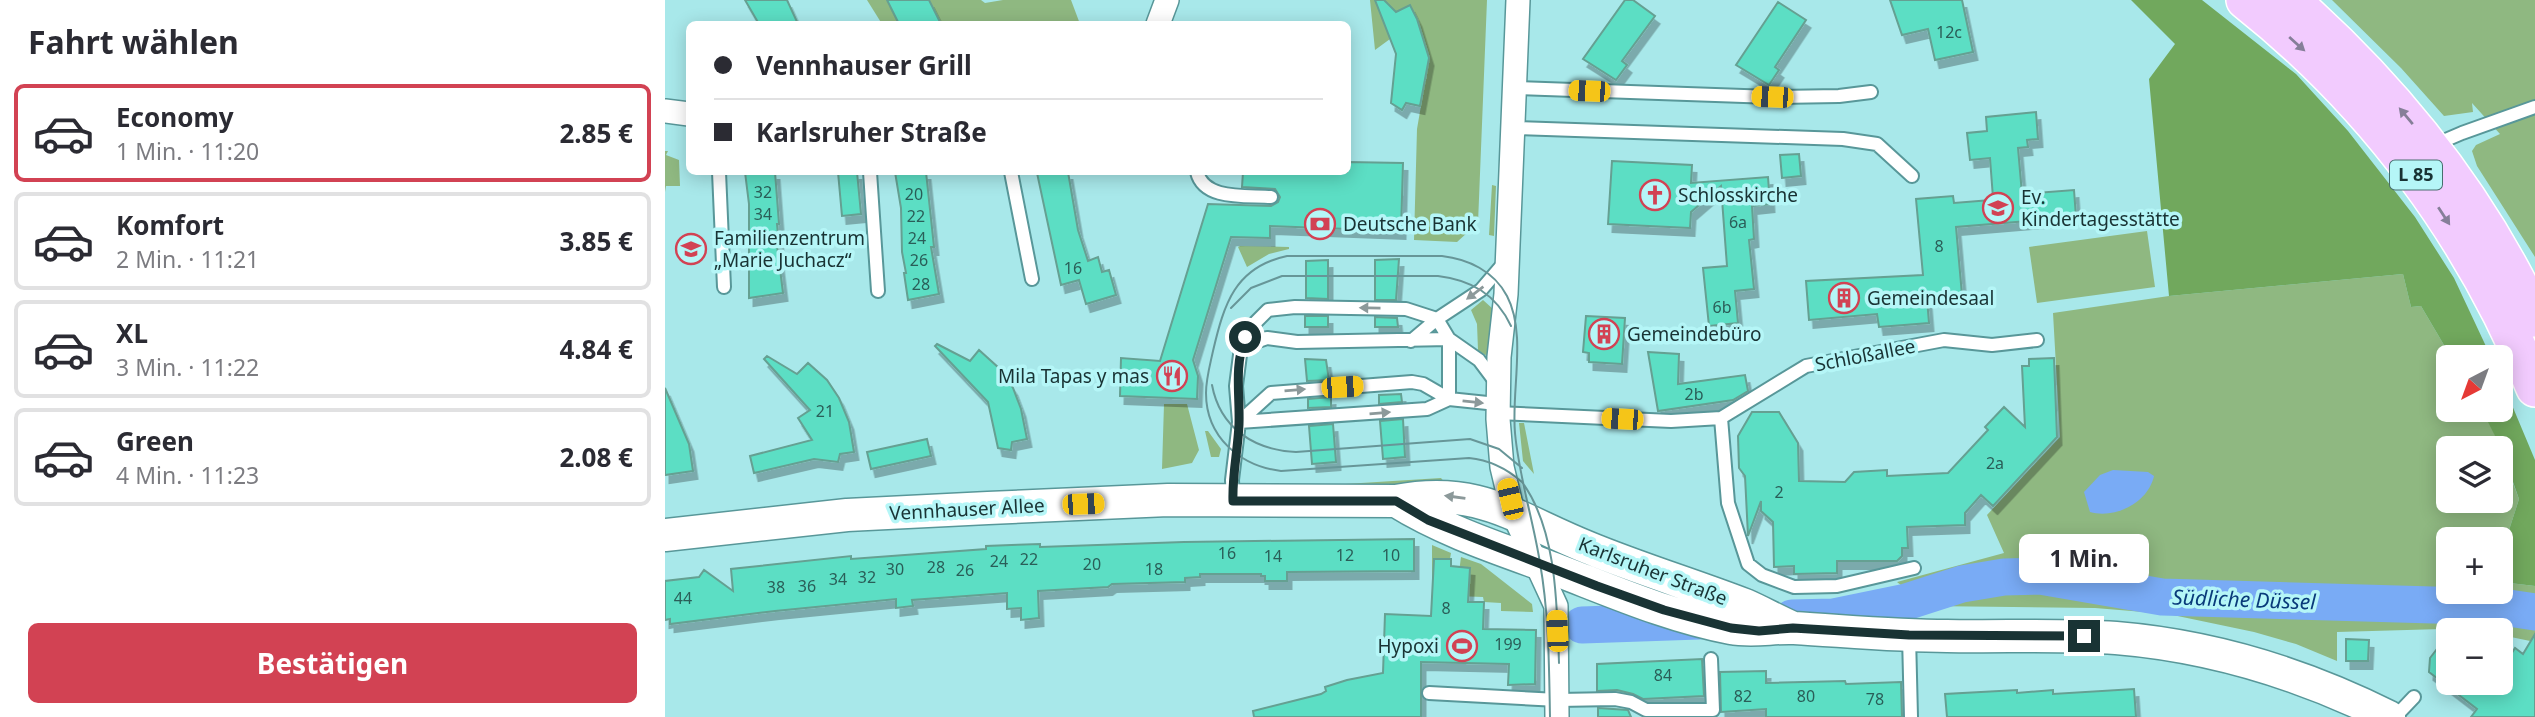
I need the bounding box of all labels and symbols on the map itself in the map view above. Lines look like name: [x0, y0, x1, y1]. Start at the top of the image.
house number: 12c: [1936, 21, 1962, 43]
one-way arrow: [2288, 36, 2306, 52]
car: [1568, 80, 1611, 102]
car: [1751, 86, 1794, 108]
one-way arrow: [2399, 108, 2414, 126]
road number: L 85: [2390, 160, 2442, 190]
church icon: Schlosskirche: [1638, 178, 1672, 212]
house number: 32: [754, 181, 772, 203]
place label: Schlosskirche: [1678, 182, 1798, 208]
house number: 20: [905, 183, 923, 205]
place label: Ev. Kindertagesstätte: [2021, 184, 2180, 232]
school or university icon: Ev. Kindertagesstätte: [1981, 191, 2015, 225]
house number: 34: [754, 203, 772, 225]
house number: 22: [907, 205, 925, 227]
bank icon: Deutsche Bank: [1303, 207, 1337, 241]
one-way arrow: [2438, 207, 2451, 226]
place label: Deutsche Bank: [1343, 211, 1477, 237]
house number: 6a: [1729, 211, 1747, 233]
place label: Familienzentrum „Marie Juchacz“: [714, 225, 865, 273]
house number: 24: [908, 227, 926, 249]
school or university icon: Familienzentrum „Marie Juchacz“: [674, 232, 708, 266]
house number: 8: [1934, 235, 1944, 257]
house number: 26: [910, 249, 928, 271]
house number: 16: [1064, 257, 1082, 279]
house number: 28: [912, 273, 930, 295]
building icon: Gemeindesaal: [1827, 281, 1861, 315]
one-way arrow: [1467, 285, 1485, 300]
place label: Gemeindesaal: [1867, 285, 1994, 311]
house number: 6b: [1713, 296, 1732, 318]
one-way arrow: [1359, 302, 1381, 314]
building icon: Gemeindebüro: [1587, 317, 1621, 351]
route start: [1229, 321, 1261, 353]
place label: Gemeindebüro: [1627, 321, 1761, 347]
street label: Schloßallee: [1813, 333, 1917, 377]
north arrow: [2436, 345, 2513, 422]
restaurant icon: Mila Tapas y mas: [1155, 359, 1189, 393]
place label: Mila Tapas y mas: [998, 363, 1149, 389]
car: [1321, 375, 1364, 399]
house number: 2b: [1685, 383, 1704, 405]
one-way arrow: [1285, 385, 1307, 396]
one-way arrow: [1462, 396, 1484, 407]
house number: 21: [816, 400, 834, 422]
one-way arrow: [1369, 407, 1391, 418]
car: [1601, 407, 1644, 431]
house number: 2a: [1986, 452, 2004, 474]
car: [1496, 476, 1525, 522]
house number: 2: [1774, 481, 1784, 503]
street label: Vennhauser Allee: [889, 492, 1045, 526]
one-way arrow: [1444, 492, 1466, 503]
car: [1062, 493, 1105, 515]
street label: Karlsruher Straße: [1575, 531, 1731, 611]
callout: 1 Min.: [2019, 534, 2149, 584]
house number: 16: [1218, 542, 1236, 564]
house number: 12: [1336, 544, 1354, 566]
house number: 10: [1382, 544, 1400, 566]
house number: 14: [1264, 545, 1282, 567]
house number: 22: [1020, 548, 1038, 570]
house number: 24: [990, 550, 1008, 572]
house number: 20: [1083, 553, 1101, 575]
house number: 28: [927, 556, 945, 578]
house number: 30: [886, 558, 904, 580]
house number: 18: [1145, 558, 1163, 580]
house number: 26: [956, 559, 974, 581]
house number: 32: [858, 566, 876, 588]
house number: 34: [829, 568, 847, 590]
house number: 36: [798, 575, 816, 597]
house number: 38: [767, 576, 785, 598]
water label: Südliche Düssel: [2172, 583, 2317, 616]
house number: 44: [674, 587, 692, 609]
house number: 8: [1441, 597, 1451, 619]
car: [1546, 609, 1569, 653]
route end: [2068, 620, 2100, 652]
sports icon: Hypoxi: [1445, 629, 1479, 663]
place label: Hypoxi: [1377, 633, 1439, 659]
house number: 199: [1494, 633, 1522, 655]
house number: 84: [1654, 664, 1672, 686]
house number: 82: [1734, 685, 1752, 707]
house number: 80: [1797, 685, 1815, 707]
house number: 78: [1866, 688, 1884, 710]

